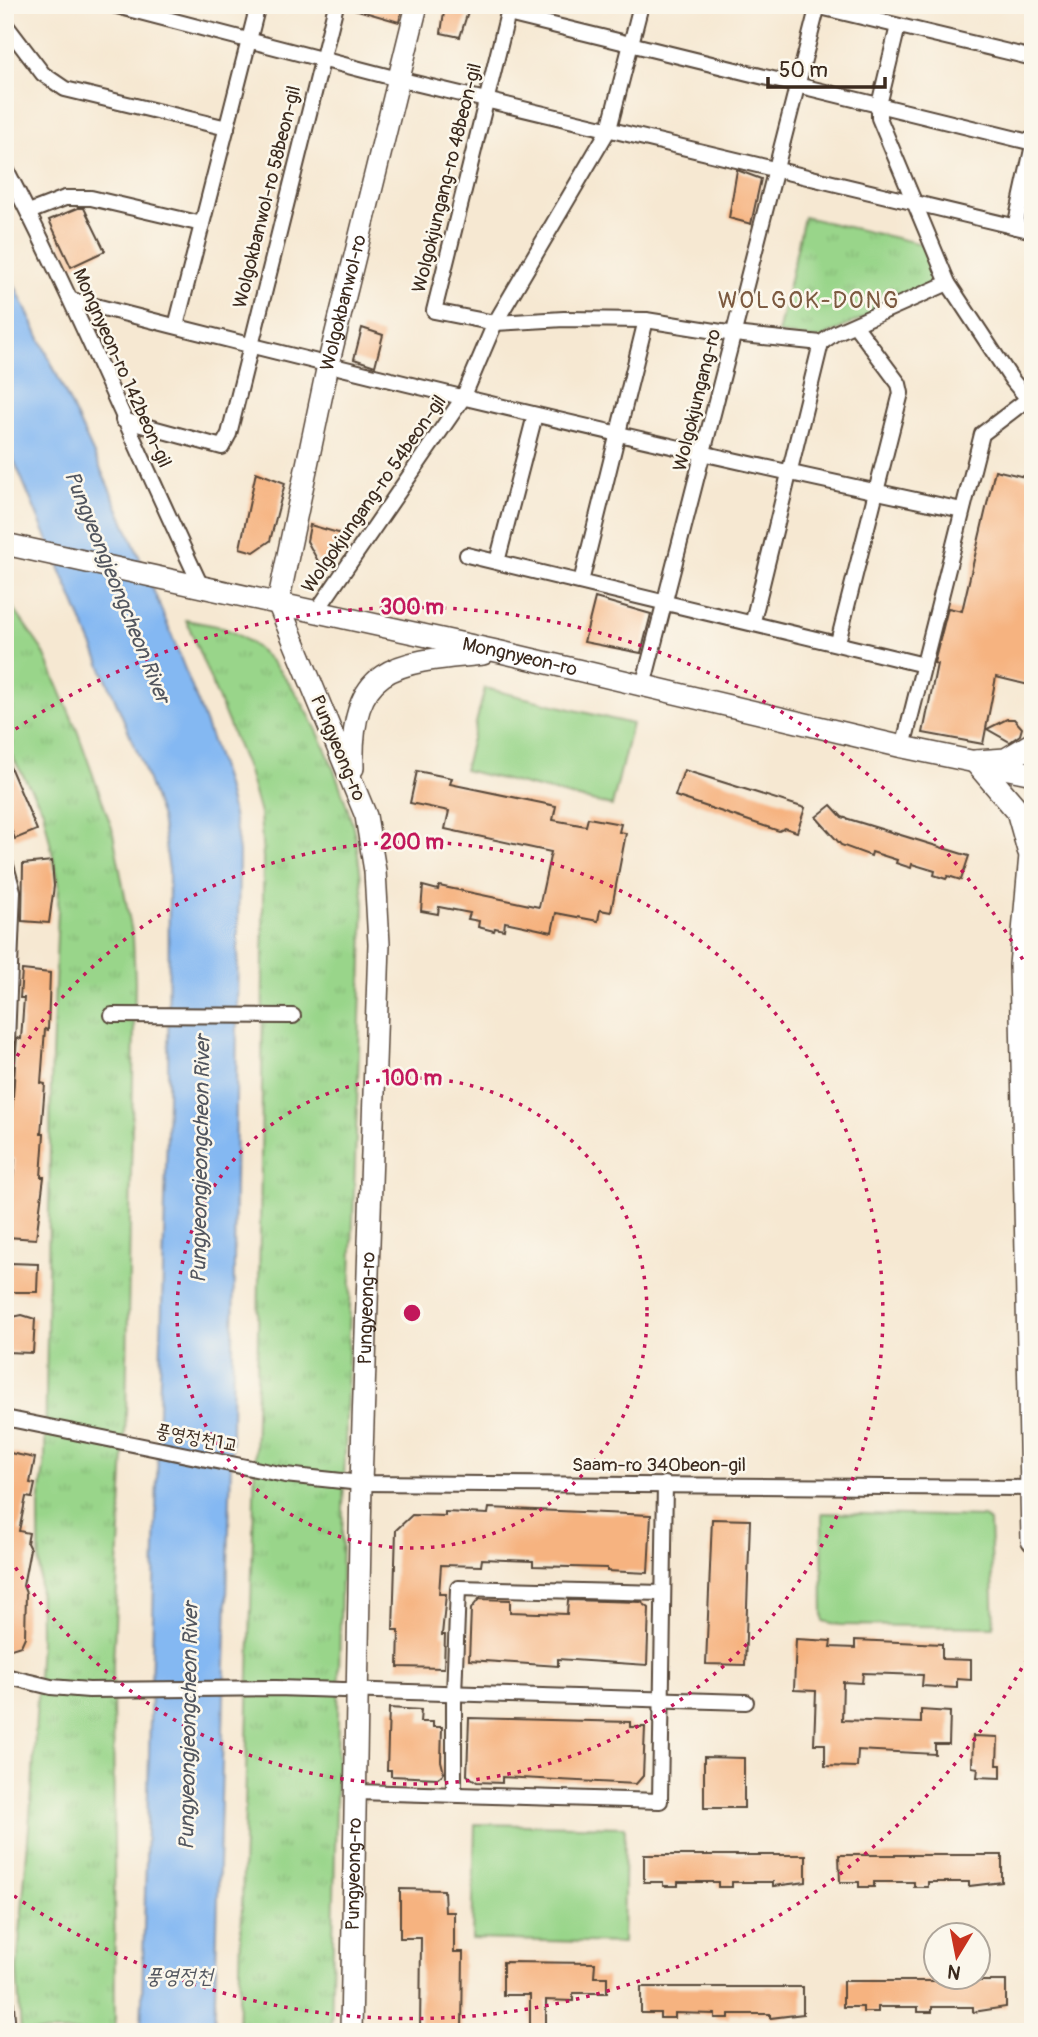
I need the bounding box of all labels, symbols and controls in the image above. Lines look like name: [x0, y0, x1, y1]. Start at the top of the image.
scale bar: [768, 46, 886, 90]
text: 50 m: [779, 57, 828, 84]
street label: Wolgokjungang-ro 48beon-gil: [407, 61, 487, 295]
street label: Wolgokbanwol-ro 58beon-gil: [228, 83, 306, 311]
street label: Wolgokbanwol-ro: [315, 232, 372, 373]
street label: Mongnyeon-ro 142beon-gil: [67, 265, 177, 471]
district label: WOLGOK-DONG: [718, 286, 900, 315]
street label: Wolgokjungang-ro: [668, 326, 726, 474]
street label: Wolgokjungang-ro 54beon-gil: [296, 390, 452, 598]
water label: Pungyeongjeongcheon River: [58, 467, 177, 709]
text: 300 m: [380, 594, 444, 621]
street label: Mongnyeon-ro: [460, 632, 580, 682]
street label: Pungyeong-ro: [305, 691, 371, 805]
text: 200 m: [380, 829, 444, 856]
water label: Pungyeongjeongcheon River: [185, 1032, 217, 1283]
text: 100 m: [382, 1065, 442, 1092]
street label: Pungyeong-ro: [353, 1251, 381, 1365]
centre of rings: [400, 1301, 424, 1325]
street label: 풍영정천1교: [154, 1418, 240, 1458]
street label: Saam-ro 340beon-gil: [572, 1453, 746, 1477]
water label: Pungyeongjeongcheon River: [173, 1599, 205, 1850]
street label: Pungyeong-ro: [341, 1817, 367, 1931]
north arrow: [922, 1922, 992, 1992]
text: N: [946, 1959, 963, 1985]
water label: 풍영정천: [145, 1963, 215, 1990]

